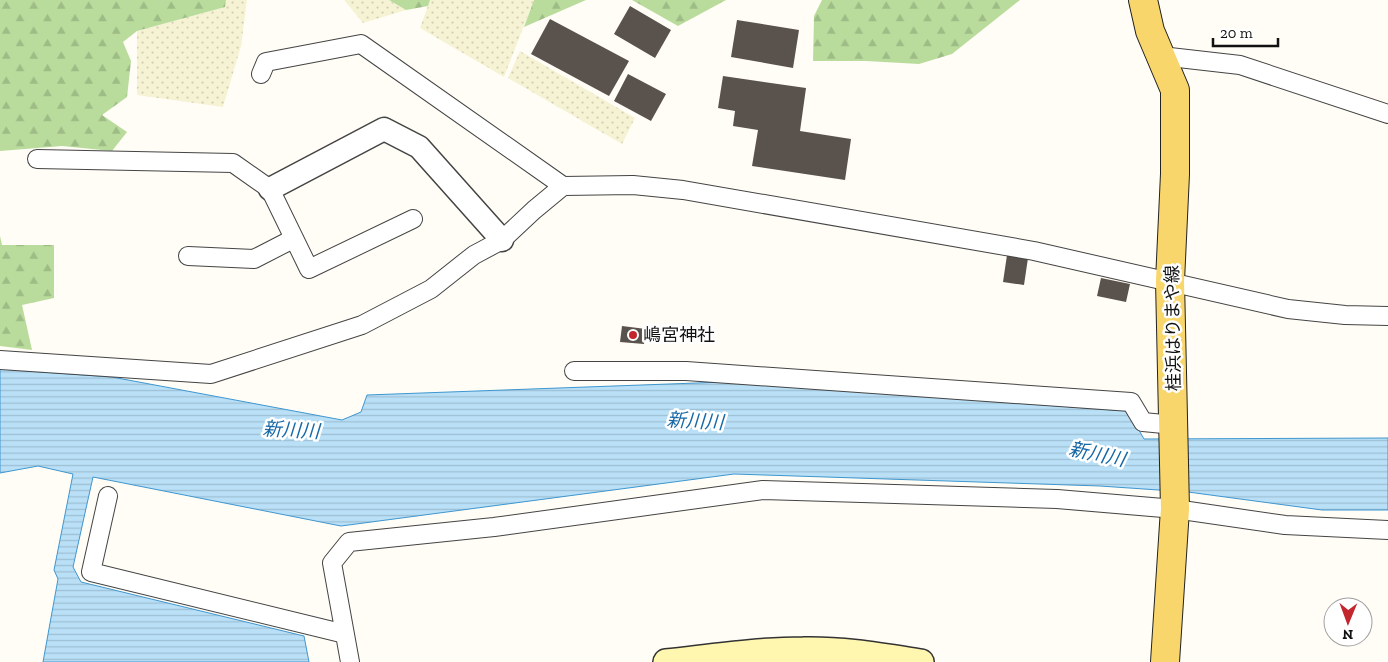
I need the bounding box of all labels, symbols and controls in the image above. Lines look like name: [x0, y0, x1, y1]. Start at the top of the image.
scale bar: [1213, 15, 1278, 47]
text: 20 m: [1220, 24, 1253, 42]
street label: 桂浜はりまや線: [1161, 265, 1185, 391]
place label: 嶋宮神社: [643, 324, 715, 346]
marker: 嶋宮神社: [627, 329, 639, 341]
water label: 新川川: [666, 408, 726, 434]
water label: 新川川: [262, 417, 322, 443]
water label: 新川川: [1067, 437, 1129, 472]
north arrow: [1323, 597, 1373, 647]
text: N: [1342, 626, 1353, 643]

